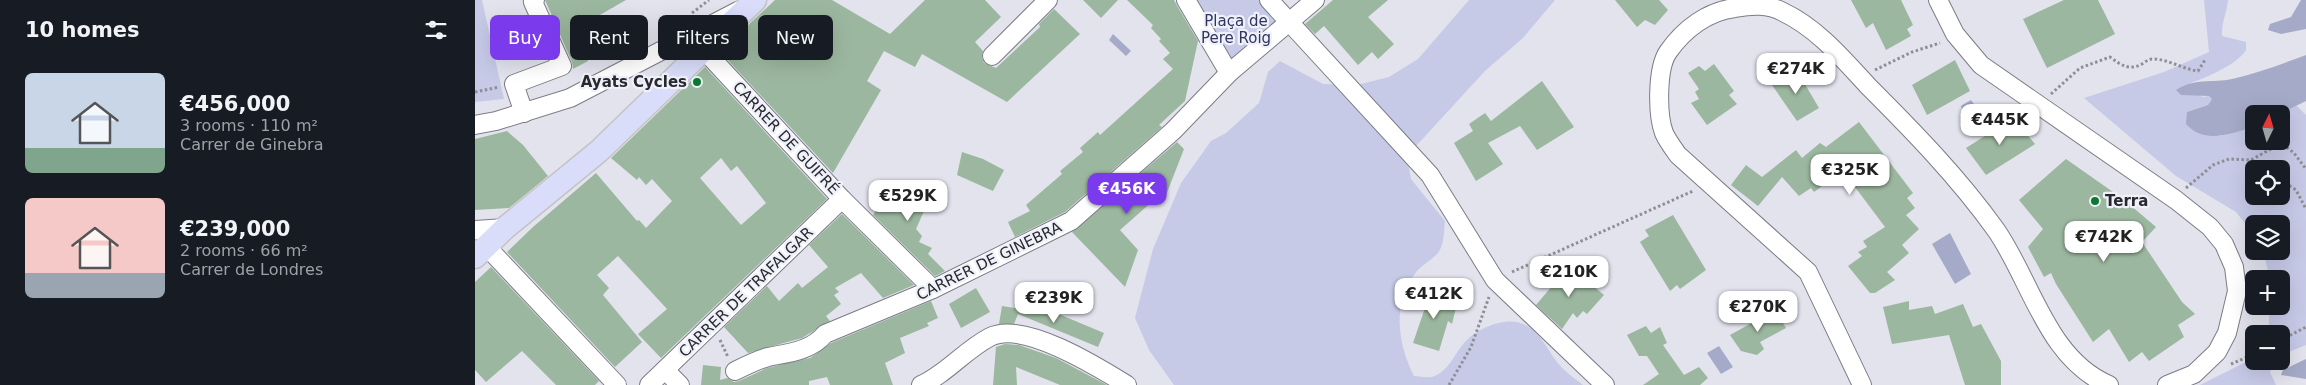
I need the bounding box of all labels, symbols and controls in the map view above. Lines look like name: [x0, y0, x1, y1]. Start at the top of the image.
park label: Plaça de Pere Roig: [1201, 12, 1271, 47]
chip: Buy: [490, 15, 560, 60]
chip: Rent: [570, 15, 648, 60]
chip: Filters: [658, 15, 748, 60]
chip: New: [758, 15, 833, 60]
icon: filters: [422, 16, 450, 44]
text: 10 homes: [25, 18, 140, 42]
pin: €274K: [1761, 52, 1831, 95]
text: €274K: [1768, 59, 1824, 78]
place label: Ayats Cycles: [581, 73, 687, 91]
marker: Ayats Cycles: [691, 76, 703, 88]
street label: CARRER DE GUIFRÉ: [729, 77, 844, 198]
text: €456,000: [180, 92, 290, 116]
icon: home: [65, 93, 125, 153]
pin: €445K: [1965, 104, 2035, 146]
north arrow: [2245, 105, 2290, 150]
map controls: [2245, 105, 2290, 370]
text: €445K: [1972, 110, 2028, 129]
text: 3 rooms · 110 m²: [180, 116, 318, 135]
text: Carrer de Ginebra: [180, 135, 323, 154]
pin: €325K: [1815, 154, 1885, 196]
text: €325K: [1822, 160, 1878, 179]
button: locate: [2245, 160, 2290, 205]
pin: €456K: [1092, 172, 1162, 215]
text: €456K: [1099, 179, 1155, 198]
pin: €529K: [873, 180, 943, 222]
text: €529K: [880, 186, 936, 205]
place label: Terra: [2105, 192, 2148, 210]
marker: Terra: [2089, 195, 2101, 207]
button: layers: [2245, 215, 2290, 260]
text: €239,000: [180, 217, 290, 241]
icon: home: [65, 218, 125, 278]
street label: CARRER DE GINEBRA: [914, 218, 1065, 304]
pin: €742K: [2069, 220, 2139, 263]
street label: CARRER DE TRAFALGAR: [675, 223, 817, 361]
text: €742K: [2076, 227, 2132, 246]
text: 2 rooms · 66 m²: [180, 241, 308, 260]
pin: €210K: [1534, 256, 1604, 298]
text: Carrer de Londres: [180, 260, 323, 279]
text: €210K: [1541, 262, 1597, 281]
button: +: [2245, 270, 2290, 315]
pin: €412K: [1399, 278, 1469, 320]
pin: €239K: [1019, 282, 1089, 324]
text: €412K: [1406, 284, 1462, 303]
text: €239K: [1026, 288, 1082, 307]
pin: €270K: [1723, 290, 1793, 333]
text: €270K: [1730, 297, 1786, 316]
button: −: [2245, 325, 2290, 370]

